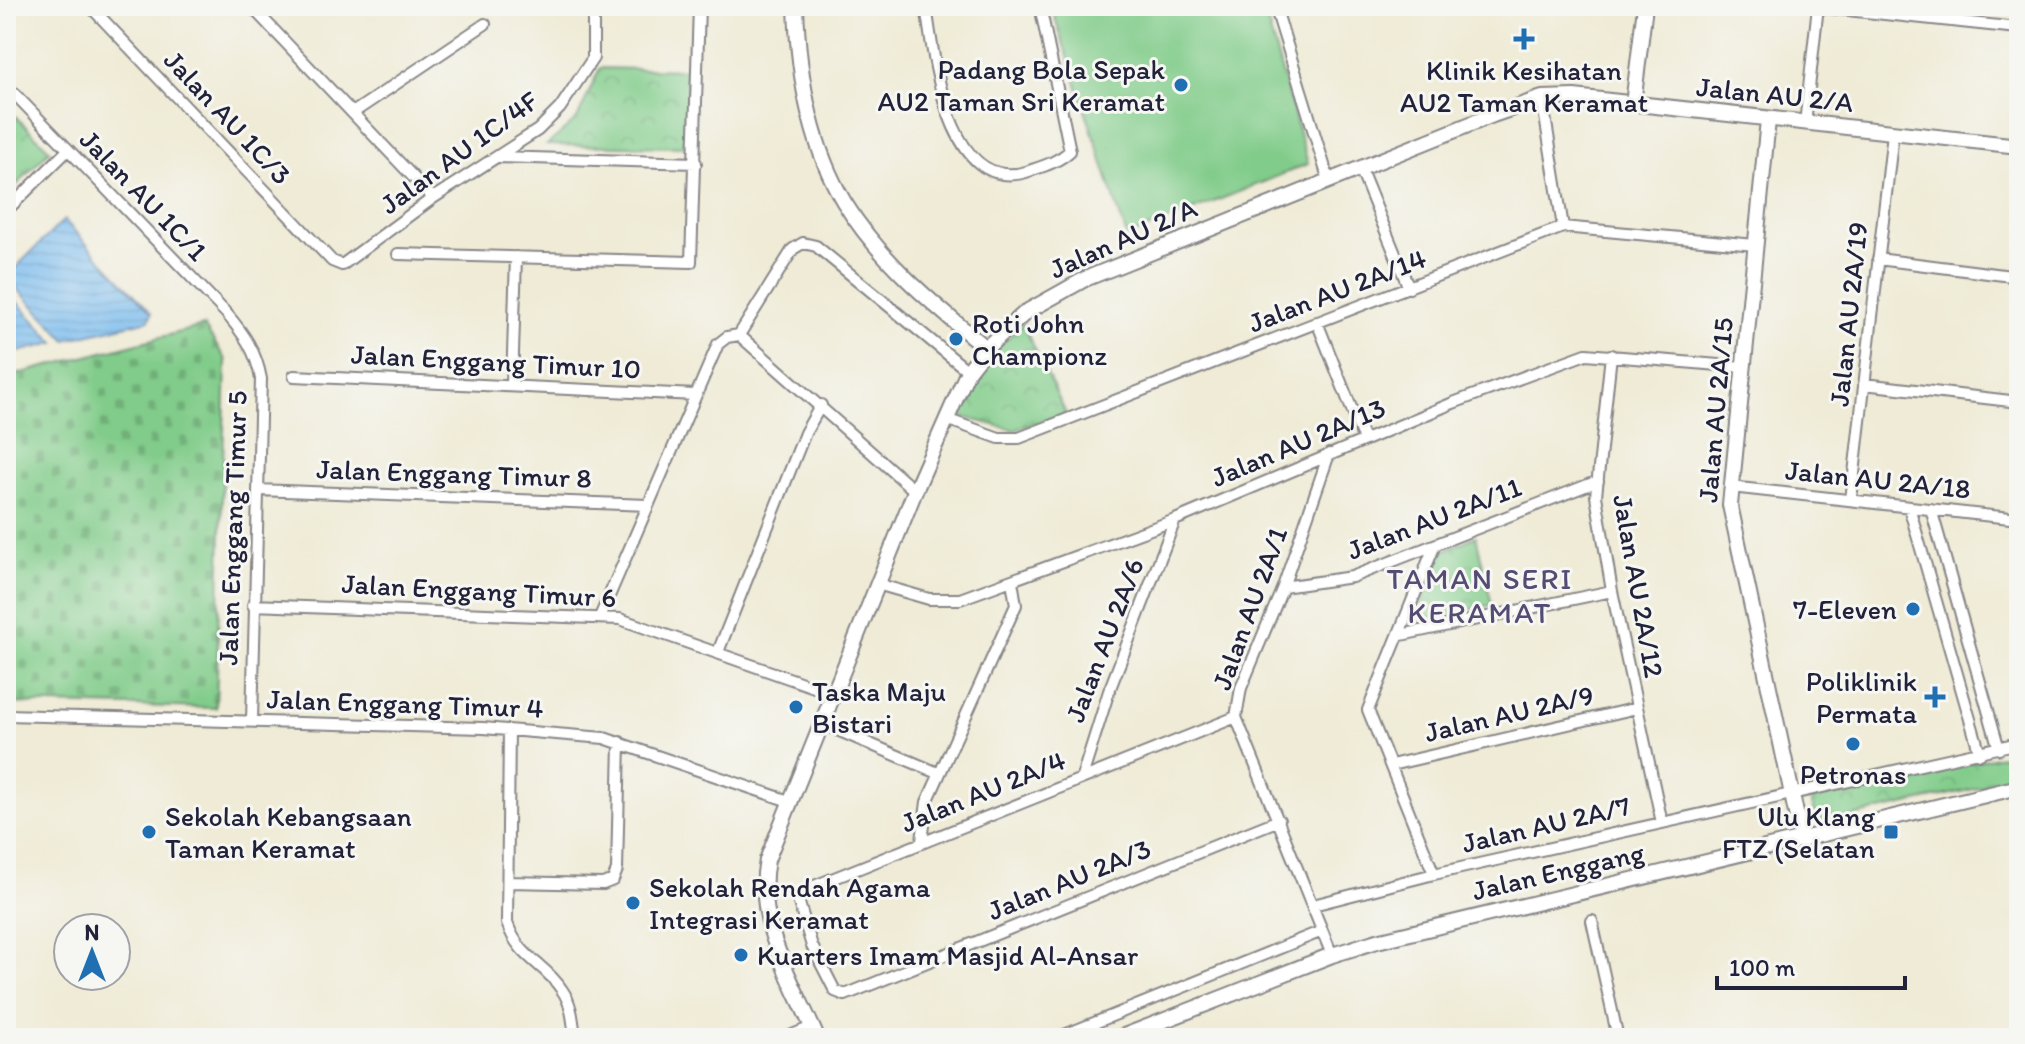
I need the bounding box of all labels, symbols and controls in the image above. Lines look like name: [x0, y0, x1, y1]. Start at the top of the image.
marker: Klinik Kesihatan AU2 Taman Keramat: [1513, 28, 1535, 50]
street label: Jalan AU 1C/3: [157, 43, 299, 191]
place label: Padang Bola Sepak AU2 Taman Sri Keramat: [877, 52, 1166, 118]
place label: Klinik Kesihatan AU2 Taman Keramat: [1400, 53, 1648, 119]
street label: Jalan AU 2/A: [1695, 69, 1855, 119]
marker: Padang Bola Sepak AU2 Taman Sri Keramat: [1172, 76, 1190, 94]
street label: Jalan AU 1C/4F: [373, 83, 545, 221]
street label: Jalan AU 1C/1: [73, 122, 215, 268]
street label: Jalan AU 2/A: [1044, 190, 1202, 286]
street label: Jalan AU 2A/19: [1821, 220, 1875, 408]
street label: Jalan AU 2A/14: [1243, 240, 1431, 339]
place label: Roti John Championz: [972, 306, 1107, 372]
street label: Jalan AU 2A/15: [1690, 316, 1740, 504]
marker: Roti John Championz: [947, 330, 965, 348]
street label: Jalan Enggang Timur 10: [350, 336, 642, 386]
street label: Jalan Enggang Timur 5: [210, 390, 254, 666]
street label: Jalan AU 2A/13: [1206, 390, 1390, 494]
street label: Jalan Enggang Timur 8: [316, 451, 592, 495]
street label: Jalan AU 2A/18: [1784, 452, 1972, 506]
street label: Jalan AU 2A/11: [1342, 469, 1526, 567]
street label: Jalan AU 2A/12: [1606, 492, 1672, 681]
street label: Jalan AU 2A/1: [1204, 522, 1294, 694]
street label: Jalan AU 2A/6: [1057, 553, 1151, 727]
district label: TAMAN SERI KERAMAT: [1387, 560, 1573, 631]
street label: Jalan Enggang Timur 6: [341, 566, 617, 614]
place label: 7-Eleven: [1793, 592, 1897, 626]
marker: 7-Eleven: [1904, 600, 1922, 618]
place label: Poliklinik Permata: [1806, 664, 1917, 730]
place label: Taska Maju Bistari: [812, 674, 946, 740]
street label: Jalan AU 2A/9: [1421, 677, 1597, 749]
street label: Jalan Enggang Timur 4: [266, 681, 544, 725]
marker: Poliklinik Permata: [1924, 686, 1946, 708]
marker: Taska Maju Bistari: [787, 698, 805, 716]
marker: Petronas: [1844, 735, 1862, 753]
street label: Jalan AU 2A/4: [896, 742, 1070, 839]
place label: Petronas: [1800, 757, 1906, 791]
street label: Jalan AU 2A/7: [1459, 788, 1634, 860]
place label: Sekolah Kebangsaan Taman Keramat: [165, 799, 412, 865]
place label: Ulu Klang FTZ (Selatan: [1722, 799, 1876, 865]
marker: Sekolah Kebangsaan Taman Keramat: [140, 823, 158, 841]
marker: Ulu Klang FTZ (Selatan: [1882, 823, 1900, 841]
street label: Jalan AU 2A/3: [982, 831, 1156, 927]
street label: Jalan Enggang: [1469, 835, 1648, 907]
place label: Sekolah Rendah Agama Integrasi Keramat: [649, 870, 931, 936]
marker: Sekolah Rendah Agama Integrasi Keramat: [624, 894, 642, 912]
north arrow: [52, 912, 132, 992]
text: N: [85, 919, 99, 946]
place label: Kuarters Imam Masjid Al-Ansar: [757, 938, 1138, 972]
scale bar: [1717, 940, 1905, 990]
marker: Kuarters Imam Masjid Al-Ansar: [732, 946, 750, 964]
text: 100 m: [1729, 953, 1795, 982]

